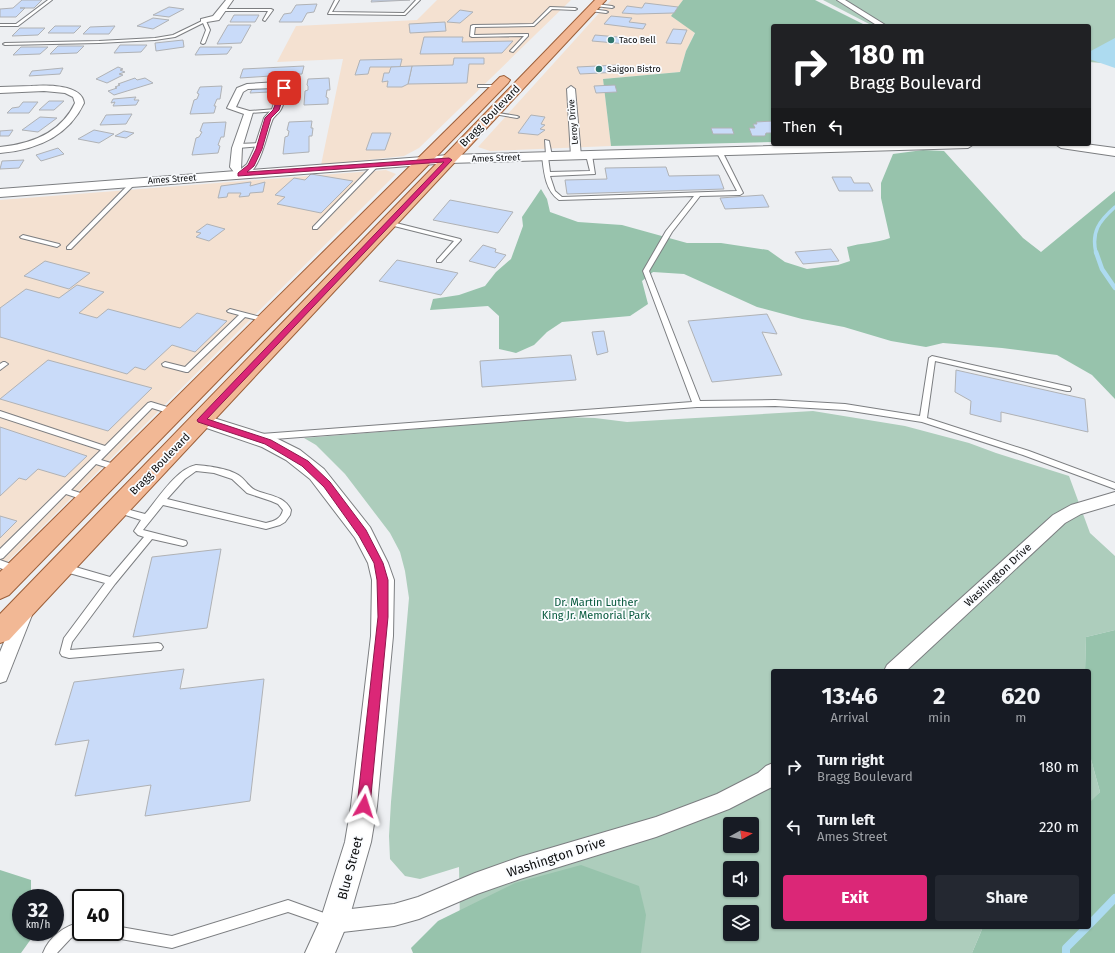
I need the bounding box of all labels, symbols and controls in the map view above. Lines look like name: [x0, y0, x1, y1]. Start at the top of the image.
marker: Taco Bell: [606, 35, 616, 45]
place label: Taco Bell: [619, 35, 656, 45]
text: 180 m: [849, 38, 925, 71]
icon: right: [783, 40, 835, 92]
marker: Saigon Bistro: [594, 64, 604, 74]
place label: Saigon Bistro: [607, 64, 661, 74]
pin: [267, 71, 301, 105]
text: Bragg Boulevard: [849, 72, 982, 94]
icon: arrive: [273, 77, 295, 99]
street label: Bragg Boulevard: [457, 82, 523, 150]
street label: Leroy Drive: [566, 99, 580, 145]
icon: left: [825, 116, 847, 138]
text: Then: [783, 118, 817, 136]
street label: Ames Street: [471, 152, 521, 164]
street label: Ames Street: [147, 172, 197, 186]
street label: Bragg Boulevard: [127, 430, 193, 498]
street label: Washington Drive: [962, 541, 1034, 609]
park label: Dr. Martin Luther King Jr. Memorial Park: [542, 596, 651, 622]
text: 13:46: [821, 682, 878, 710]
text: 2: [933, 682, 946, 710]
text: 620: [1001, 682, 1041, 710]
text: Arrival: [831, 710, 869, 725]
text: min: [928, 710, 951, 725]
text: m: [1015, 710, 1026, 725]
text: Turn right: [817, 751, 884, 769]
icon: right: [783, 756, 805, 778]
text: 180 m: [1039, 758, 1079, 776]
text: Bragg Boulevard: [817, 769, 913, 784]
position arrow: [343, 785, 385, 827]
text: Turn left: [817, 811, 875, 829]
icon: left: [783, 816, 805, 838]
north arrow: [723, 817, 759, 853]
map controls: [723, 817, 759, 941]
text: 220 m: [1039, 818, 1079, 836]
text: Ames Street: [817, 829, 887, 844]
street label: Blue Street: [334, 834, 366, 901]
street label: Washington Drive: [505, 834, 607, 880]
button: sound: [723, 861, 759, 897]
button: Exit: [783, 875, 927, 921]
button: Share: [935, 875, 1079, 921]
speed limit sign: 40: [72, 889, 124, 941]
text: 32: [28, 898, 48, 922]
button: layers: [723, 905, 759, 941]
text: km/h: [26, 919, 50, 931]

